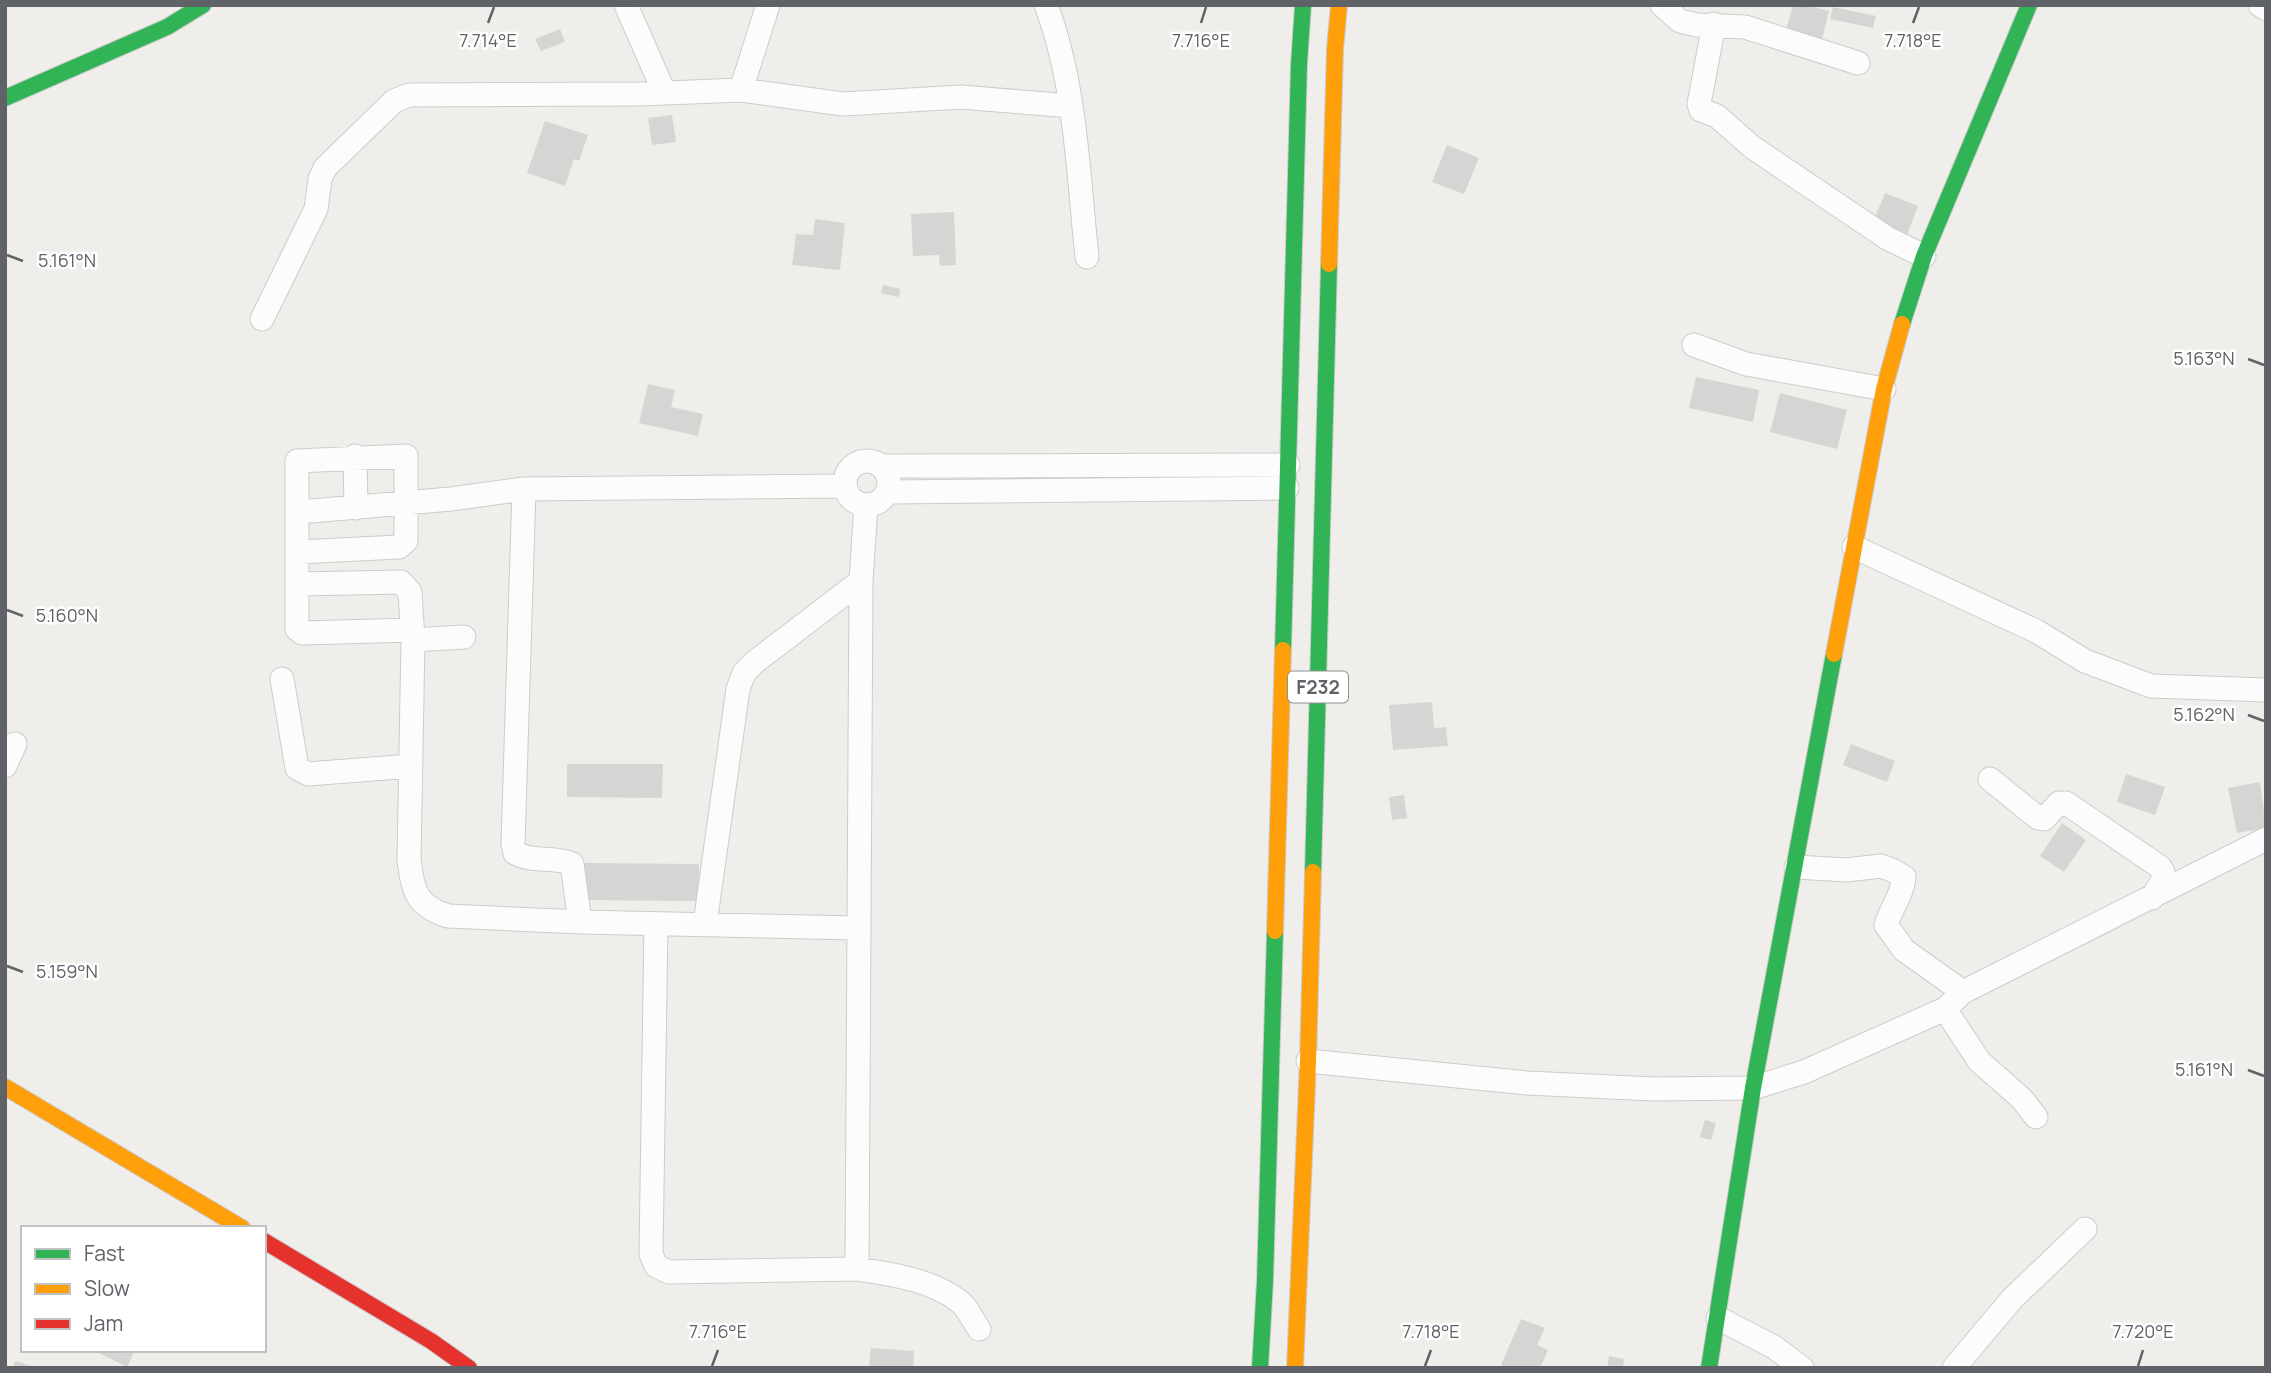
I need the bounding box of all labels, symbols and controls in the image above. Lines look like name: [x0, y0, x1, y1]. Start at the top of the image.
text: 7.714°E: [459, 28, 517, 52]
text: 7.716°E: [1172, 28, 1230, 52]
text: 7.718°E: [1884, 28, 1942, 52]
text: 5.161°N: [38, 248, 96, 272]
text: 5.163°N: [2173, 346, 2235, 370]
text: 5.160°N: [36, 603, 98, 627]
road number: F232: [1288, 672, 1348, 702]
text: 5.162°N: [2173, 702, 2235, 726]
text: 5.159°N: [36, 959, 98, 983]
text: 5.161°N: [2175, 1057, 2233, 1081]
legend: [21, 1226, 266, 1352]
text: Fast: [84, 1239, 125, 1267]
text: Slow: [84, 1274, 130, 1302]
text: Jam: [84, 1309, 123, 1337]
text: 7.716°E: [689, 1319, 747, 1343]
text: 7.718°E: [1402, 1319, 1460, 1343]
text: 7.720°E: [2112, 1319, 2174, 1343]

